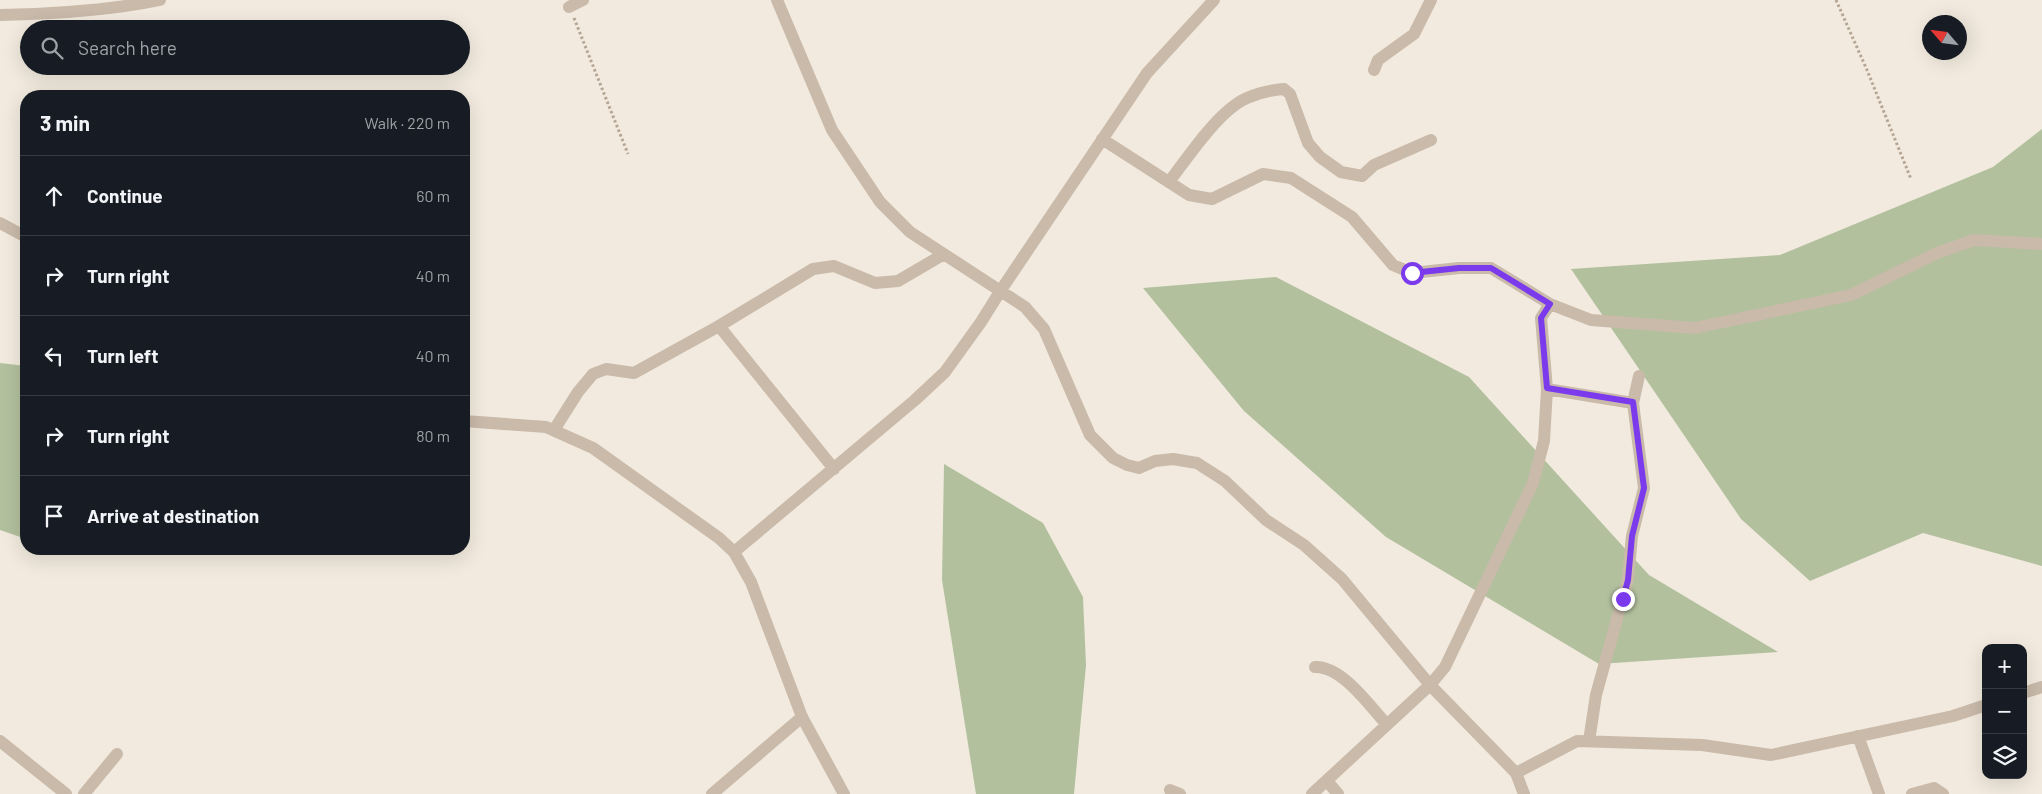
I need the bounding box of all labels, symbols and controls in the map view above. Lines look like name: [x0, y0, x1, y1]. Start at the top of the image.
north arrow: [1922, 15, 1967, 60]
search box: [20, 20, 470, 75]
icon: search: [38, 34, 66, 62]
text: Search here: [78, 36, 177, 59]
text: 3 min: [40, 110, 90, 135]
text: Walk · 220 m: [364, 113, 450, 132]
icon: ahead: [40, 182, 68, 210]
text: Continue: [87, 184, 163, 207]
text: 60 m: [416, 186, 450, 205]
icon: right: [40, 262, 68, 290]
route start: [1401, 262, 1424, 285]
text: Turn right: [87, 264, 169, 287]
text: 40 m: [416, 266, 450, 285]
icon: left: [40, 342, 68, 370]
text: Turn left: [87, 344, 158, 367]
text: 40 m: [416, 346, 450, 365]
icon: right: [40, 422, 68, 450]
text: Turn right: [87, 424, 169, 447]
text: 80 m: [416, 426, 450, 445]
icon: arrive: [40, 502, 68, 530]
text: Arrive at destination: [87, 504, 259, 527]
route end: [1612, 588, 1635, 611]
map controls: [1982, 644, 2027, 779]
button: +: [1982, 644, 2027, 689]
button: −: [1982, 689, 2027, 734]
button: layers: [1982, 734, 2027, 779]

